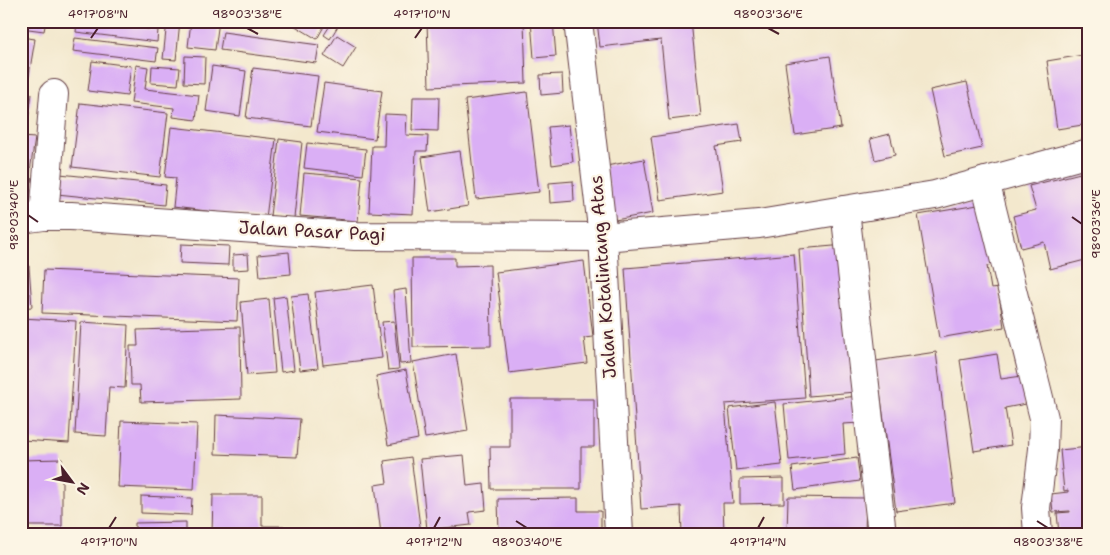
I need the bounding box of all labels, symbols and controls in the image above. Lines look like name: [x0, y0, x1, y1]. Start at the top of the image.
text: 4°17'08"N: [68, 6, 128, 22]
text: 98°03'38"E: [212, 6, 282, 22]
text: 4°17'10"N: [393, 6, 451, 22]
text: 98°03'36"E: [733, 6, 803, 22]
street label: Jalan Kotalintang Atas: [584, 175, 622, 379]
text: 98°03'40"E: [6, 180, 22, 250]
text: 98°03'36"E: [1088, 189, 1104, 259]
street label: Jalan Pasar Pagi: [238, 215, 386, 247]
north arrow: [48, 458, 98, 508]
text: N: [72, 479, 94, 498]
text: 4°17'10"N: [80, 534, 138, 550]
text: 4°17'12"N: [406, 534, 462, 550]
text: 98°03'40"E: [492, 534, 562, 550]
text: 4°17'14"N: [730, 534, 786, 550]
text: 98°03'38"E: [1013, 534, 1083, 550]

